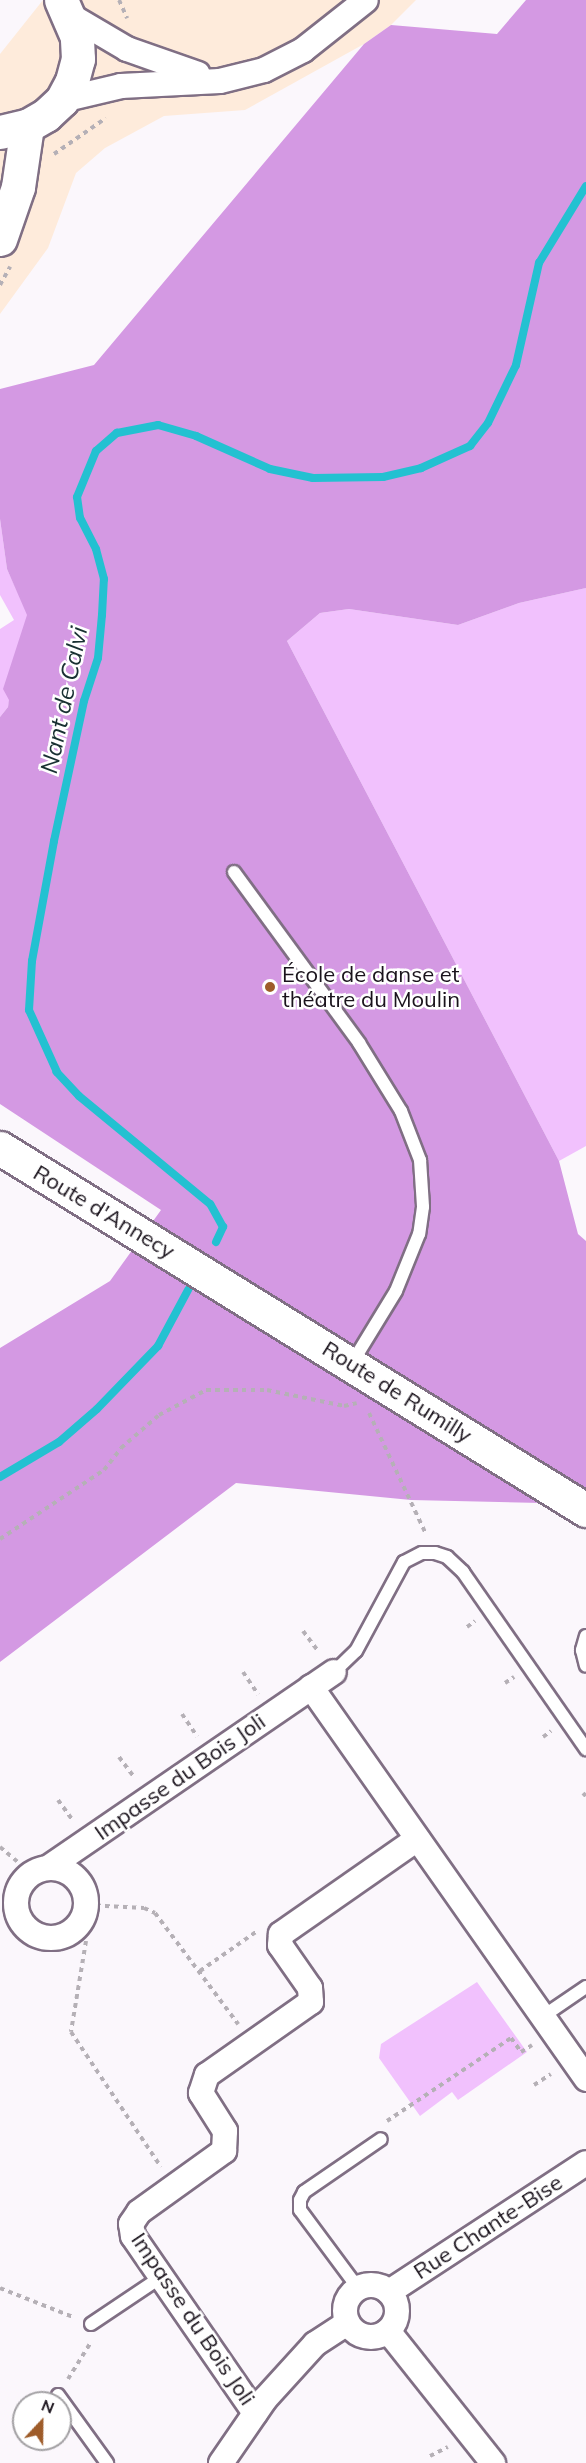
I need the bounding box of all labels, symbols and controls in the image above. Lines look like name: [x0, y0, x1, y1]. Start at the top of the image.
water label: Nant de Calvi: [34, 624, 94, 776]
place label: École de danse et théatre du Moulin: [282, 961, 460, 1012]
marker: École de danse et théatre du Moulin: [263, 980, 277, 994]
street label: Route d'Annecy: [29, 1159, 179, 1265]
street label: Route de Rumilly: [317, 1335, 477, 1449]
street label: Impasse du Bois Joli: [90, 1708, 270, 1846]
street label: Rue Chante-Bise: [409, 2169, 567, 2285]
street label: Impasse du Bois Joli: [126, 2228, 260, 2410]
north arrow: [12, 2391, 72, 2451]
text: N: [39, 2395, 57, 2418]

